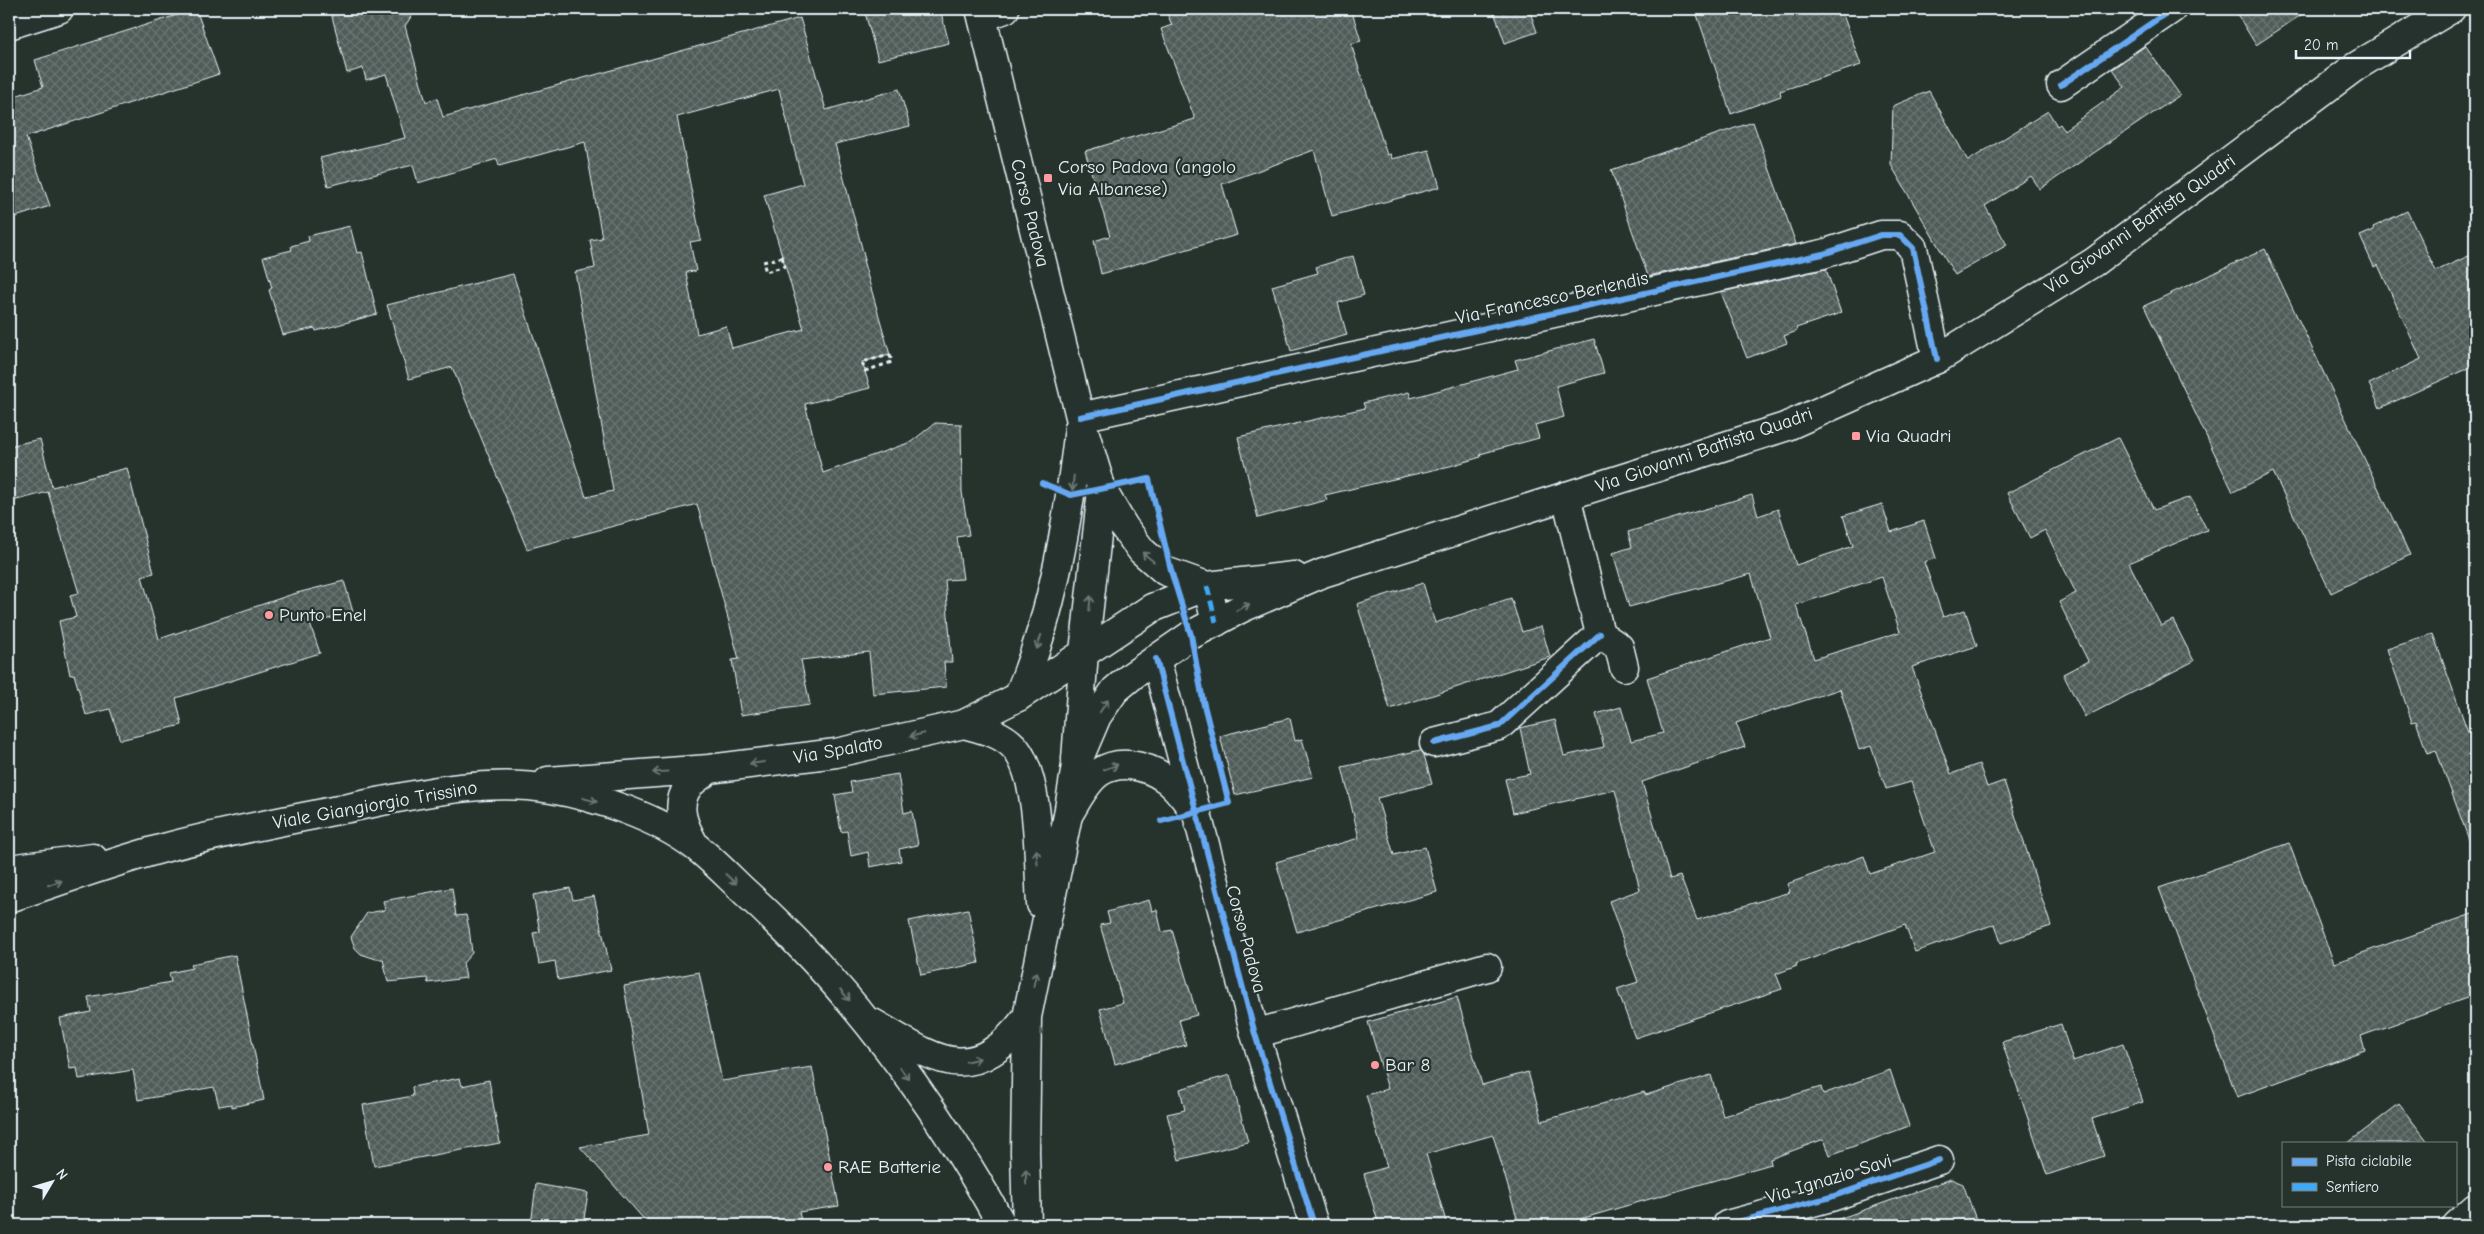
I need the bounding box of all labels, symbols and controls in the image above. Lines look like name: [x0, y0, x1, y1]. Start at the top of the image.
scale bar: [2296, 28, 2410, 60]
text: 20 m: [2304, 36, 2338, 54]
street label: Via Giovanni Battista Quadri: [2040, 150, 2240, 298]
place label: Corso Padova (angolo Via Albanese): [1058, 156, 1236, 200]
street label: Corso Padova: [1006, 157, 1054, 269]
marker: Corso Padova (angolo Via Albanese): [1042, 172, 1054, 184]
street label: Via Francesco Berlendis: [1454, 267, 1650, 329]
street label: Via Giovanni Battista Quadri: [1593, 402, 1815, 498]
place label: Via Quadri: [1866, 425, 1952, 447]
marker: Via Quadri: [1850, 430, 1862, 442]
one-way arrow: [1068, 474, 1078, 490]
one-way arrow: [1142, 551, 1155, 563]
one-way arrow: [1085, 596, 1095, 612]
one-way arrow: [1235, 602, 1250, 611]
place label: Punto Enel: [279, 604, 367, 626]
marker: Punto Enel: [263, 609, 275, 621]
one-way arrow: [1034, 633, 1044, 649]
one-way arrow: [1099, 699, 1109, 713]
street label: Via Spalato: [792, 731, 884, 769]
one-way arrow: [909, 731, 925, 740]
one-way arrow: [749, 758, 765, 768]
one-way arrow: [1103, 762, 1118, 771]
one-way arrow: [653, 768, 669, 777]
street label: Viale Giangiorgio Trissino: [271, 776, 479, 834]
one-way arrow: [581, 795, 597, 805]
one-way arrow: [1033, 849, 1042, 865]
one-way arrow: [725, 873, 737, 885]
one-way arrow: [47, 878, 63, 887]
street label: Corso Padova: [1221, 883, 1271, 995]
one-way arrow: [1031, 971, 1041, 987]
one-way arrow: [839, 988, 850, 1001]
place label: Bar 8: [1385, 1054, 1430, 1076]
one-way arrow: [965, 1055, 981, 1064]
marker: Bar 8: [1369, 1059, 1381, 1071]
one-way arrow: [899, 1066, 909, 1080]
legend: [2282, 1142, 2456, 1206]
street label: Via Ignazio Savi: [1764, 1149, 1894, 1209]
text: Pista ciclabile: [2326, 1152, 2412, 1170]
north arrow: [28, 1156, 78, 1206]
place label: RAE Batterie: [838, 1156, 941, 1178]
marker: RAE Batterie: [822, 1161, 834, 1173]
text: N: [52, 1165, 71, 1183]
one-way arrow: [1021, 1169, 1031, 1185]
text: Sentiero: [2326, 1178, 2379, 1196]

